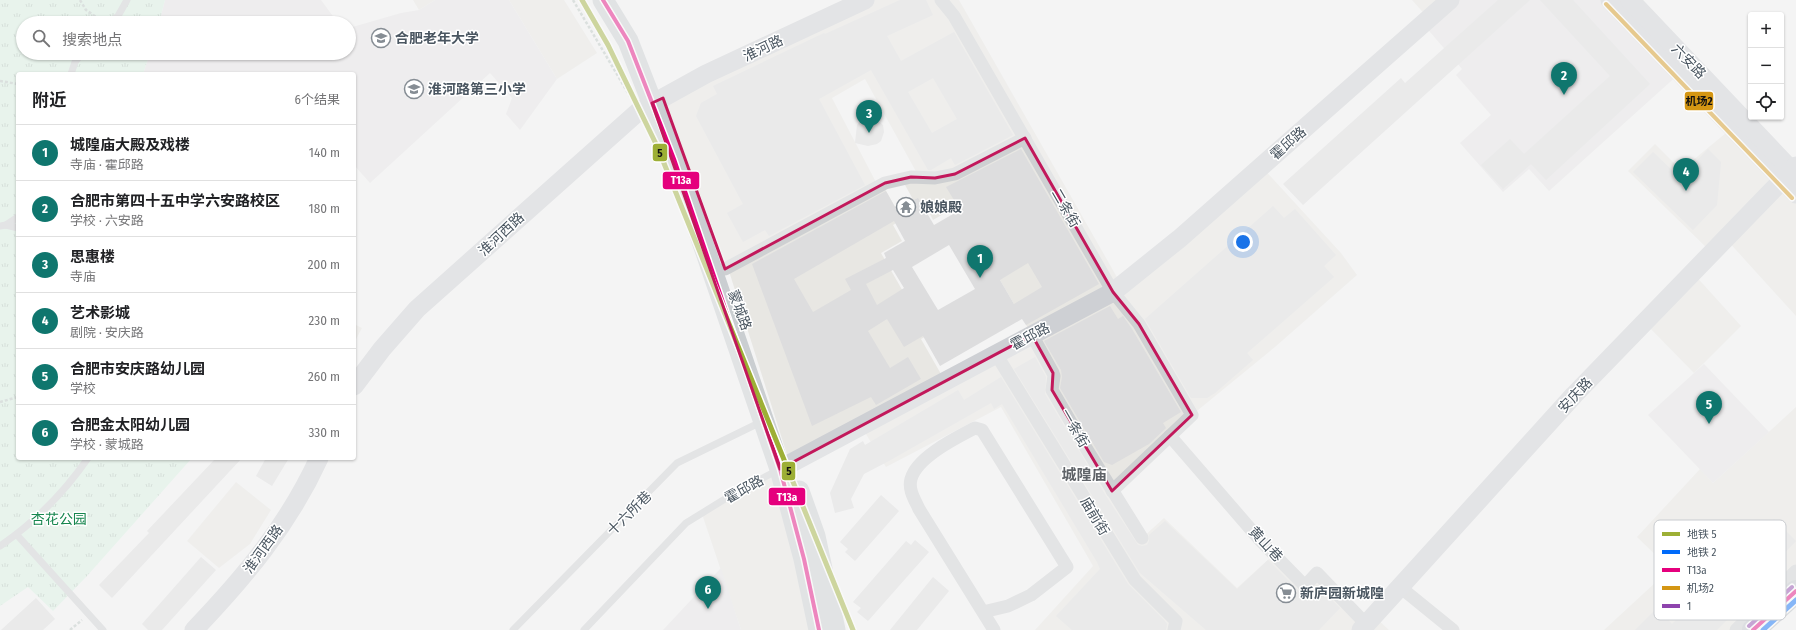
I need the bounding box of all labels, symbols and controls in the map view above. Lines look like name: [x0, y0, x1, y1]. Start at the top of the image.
map controls: [1748, 12, 1784, 120]
button: +: [1748, 12, 1784, 48]
search box: [16, 16, 356, 60]
icon: search: [30, 27, 52, 49]
school or university icon: 合肥老年大学: [370, 27, 392, 49]
place label: 合肥老年大学: [395, 30, 479, 47]
text: 搜索地点: [62, 31, 122, 49]
street label: 淮河路: [741, 32, 786, 65]
street label: 六安路: [1668, 40, 1709, 82]
button: −: [1748, 48, 1784, 84]
pin: 2: [1551, 62, 1577, 95]
school or university icon: 淮河路第三小学: [403, 78, 425, 100]
place label: 淮河路第三小学: [428, 81, 526, 98]
button: locate: [1748, 84, 1784, 120]
text: 附近: [32, 90, 66, 111]
line badge: 机场2: [1684, 91, 1714, 111]
text: 6个结果: [295, 92, 340, 107]
text: 机场2: [1685, 95, 1713, 108]
pin: 3: [856, 100, 882, 133]
street label: 霍邱路: [1267, 123, 1310, 164]
text: 城隍庙大殿及戏楼: [70, 136, 190, 154]
line badge: 5: [652, 143, 668, 162]
text: 1: [42, 145, 48, 160]
text: 140 m: [309, 145, 340, 160]
text: 5: [657, 147, 663, 160]
text: 寺庙 · 霍邱路: [70, 157, 144, 172]
pin: 4: [1673, 158, 1699, 191]
line badge: T13a: [662, 171, 700, 190]
text: T13a: [671, 174, 692, 187]
street label: 二条街: [1048, 186, 1083, 231]
text: 合肥市第四十五中学六安路校区: [70, 192, 280, 210]
temple icon: 娘娘殿: [895, 196, 917, 218]
place label: 娘娘殿: [920, 199, 962, 216]
text: 2: [42, 201, 48, 216]
text: 180 m: [309, 201, 340, 216]
street label: 淮河西路: [475, 209, 528, 260]
text: 学校 · 六安路: [70, 213, 144, 228]
your location: [1233, 232, 1253, 252]
pin: 1: [967, 245, 993, 278]
text: 思惠楼: [70, 248, 115, 266]
text: 3: [42, 257, 48, 272]
text: 200 m: [308, 257, 340, 272]
text: 寺庙: [70, 269, 96, 284]
street label: 蒙城路: [724, 288, 755, 333]
text: 艺术影城: [70, 304, 130, 322]
text: 4: [42, 313, 48, 328]
text: 230 m: [309, 313, 340, 328]
street label: 霍邱路: [1008, 319, 1053, 354]
text: 剧院 · 安庆路: [70, 325, 144, 340]
text: 合肥市安庆路幼儿园: [70, 360, 205, 378]
text: 5: [42, 369, 48, 384]
text: 260 m: [308, 369, 340, 384]
street label: 安庆路: [1555, 374, 1596, 416]
text: 学校: [70, 381, 96, 396]
pin: 5: [1696, 391, 1722, 424]
street label: 一条街: [1057, 406, 1092, 451]
text: 合肥金太阳幼儿园: [70, 416, 190, 434]
text: 6: [42, 425, 48, 440]
text: 330 m: [308, 425, 340, 440]
text: 学校 · 蒙城路: [70, 437, 144, 452]
line badge: 5: [781, 461, 796, 481]
text: 5: [786, 465, 792, 478]
district label: 城隍庙: [1061, 466, 1107, 484]
street label: 霍邱路: [722, 472, 767, 507]
line badge: T13a: [768, 487, 806, 506]
street label: 十六所巷: [604, 488, 655, 539]
text: T13a: [777, 491, 798, 504]
street label: 庙前街: [1076, 494, 1113, 539]
park label: 杏花公园: [31, 511, 87, 528]
legend: [1654, 520, 1786, 620]
street label: 淮河西路: [240, 522, 287, 577]
street label: 黄山巷: [1245, 523, 1286, 565]
text: 地铁 5: [1687, 528, 1717, 541]
text: 地铁 2: [1687, 546, 1717, 559]
text: T13a: [1687, 564, 1707, 577]
pin: 6: [695, 576, 721, 609]
supermarket icon: 新庐园新城隍: [1275, 582, 1297, 604]
text: 机场2: [1687, 582, 1714, 595]
place label: 新庐园新城隍: [1300, 585, 1384, 602]
text: 1: [1687, 600, 1691, 613]

